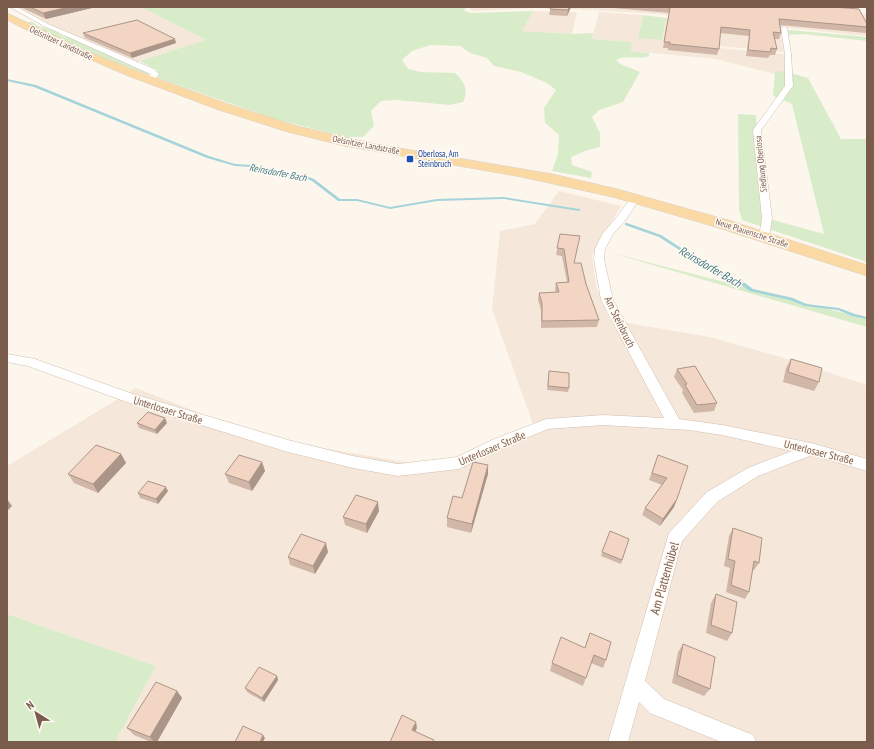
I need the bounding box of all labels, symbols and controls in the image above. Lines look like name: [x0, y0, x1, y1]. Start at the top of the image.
street label: Oelsnitzer Landstraße: [28, 23, 95, 62]
street label: Oelsnitzer Landstraße: [332, 133, 401, 156]
street label: Siedlung Oberlosa: [752, 135, 769, 193]
place label: Oberlosa, Am Steinbruch: [418, 148, 459, 169]
marker: Oberlosa, Am Steinbruch: [405, 154, 415, 164]
water label: Reinsdorfer Bach: [248, 161, 308, 185]
street label: Neue Plauensche Straße: [714, 216, 790, 250]
water label: Reinsdorfer Bach: [676, 243, 745, 291]
street label: Am Steinbruch: [602, 294, 639, 350]
street label: Unterlosaer Straße: [132, 393, 205, 427]
street label: Unterlosaer Straße: [456, 427, 528, 468]
street label: Unterlosaer Straße: [783, 437, 856, 468]
street label: Am Plattenhübel: [646, 540, 683, 617]
north arrow: [16, 693, 56, 733]
text: N: [23, 698, 37, 712]

